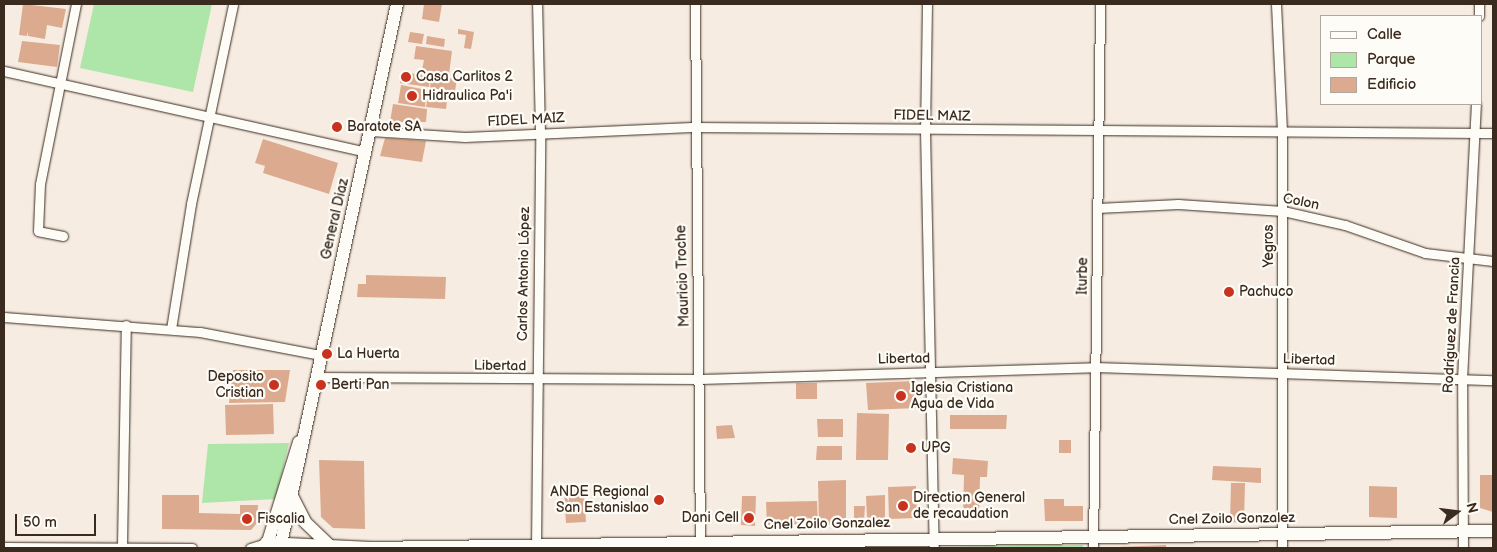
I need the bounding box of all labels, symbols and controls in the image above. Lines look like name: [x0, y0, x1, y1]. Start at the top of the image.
legend: [1320, 15, 1482, 105]
text: Calle: [1367, 25, 1402, 44]
text: Parque: [1367, 50, 1415, 69]
place label: Casa Carlitos 2: [416, 69, 513, 85]
marker: Casa Carlitos 2: [400, 71, 412, 83]
text: Edificio: [1367, 75, 1416, 94]
place label: Hidraulica Pa'i: [422, 88, 512, 104]
marker: Hidraulica Pa'i: [406, 90, 418, 102]
street label: FIDEL MAIZ: [893, 107, 971, 125]
street label: FIDEL MAIZ: [487, 110, 565, 130]
place label: Baratote SA: [347, 119, 422, 135]
marker: Baratote SA: [331, 121, 343, 133]
street label: General Diaz: [318, 177, 352, 261]
street label: Colon: [1281, 190, 1321, 214]
street label: Carlos Antonio López: [514, 207, 534, 341]
street label: Mauricio Troche: [673, 224, 693, 328]
street label: Yegros: [1261, 224, 1277, 268]
street label: Rodríguez de Francia: [1440, 256, 1464, 394]
street label: Iturbe: [1074, 257, 1092, 295]
place label: Pachuco: [1239, 284, 1293, 300]
marker: Pachuco: [1223, 286, 1235, 298]
place label: La Huerta: [337, 346, 400, 362]
marker: La Huerta: [321, 348, 333, 360]
street label: Libertad: [878, 350, 930, 368]
street label: Libertad: [1282, 351, 1336, 369]
street label: Libertad: [474, 357, 526, 375]
place label: Deposito Cristian: [208, 369, 264, 402]
place label: Berti Pan: [331, 377, 390, 393]
marker: Deposito Cristian: [268, 379, 280, 391]
marker: Berti Pan: [315, 379, 327, 391]
place label: Iglesia Cristiana Agua de Vida: [911, 380, 1013, 412]
marker: Iglesia Cristiana Agua de Vida: [895, 390, 907, 402]
place label: UPG: [921, 440, 951, 456]
marker: UPG: [905, 442, 917, 454]
place label: ANDE Regional San Estanislao: [550, 484, 649, 516]
north arrow: [1432, 487, 1482, 537]
place label: Direction General de recaudation: [913, 490, 1025, 522]
marker: ANDE Regional San Estanislao: [653, 494, 665, 506]
marker: Direction General de recaudation: [897, 500, 909, 512]
text: N: [1462, 501, 1482, 515]
scale bar: [18, 504, 99, 536]
street label: Cnel Zoilo Gonzalez: [1169, 509, 1295, 529]
place label: Dani Cell: [682, 510, 739, 526]
place label: Fiscalia: [257, 511, 305, 527]
marker: Dani Cell: [743, 512, 755, 524]
text: 50 m: [23, 513, 57, 532]
marker: Fiscalia: [241, 513, 253, 525]
street label: Cnel Zoilo Gonzalez: [764, 514, 890, 534]

